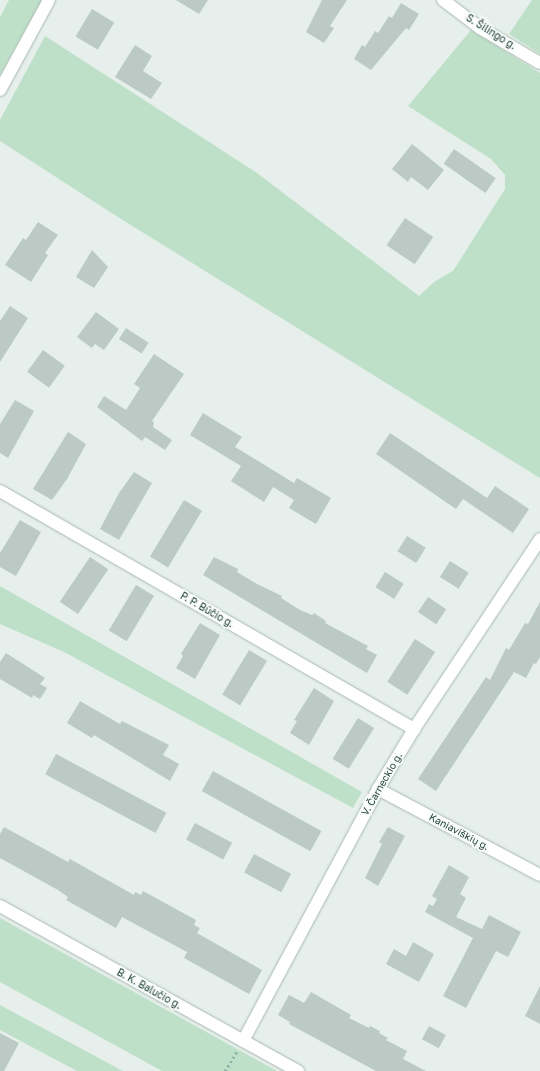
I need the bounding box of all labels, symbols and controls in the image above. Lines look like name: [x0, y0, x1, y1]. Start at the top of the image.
street label: S. Šilingo g.: [464, 12, 518, 52]
street label: P. P. Būčio g.: [178, 590, 236, 630]
street label: V. Čarneckio g.: [359, 750, 405, 818]
street label: Kaniaviškių g.: [427, 811, 491, 853]
street label: B. K. Balučio g.: [115, 966, 183, 1012]

